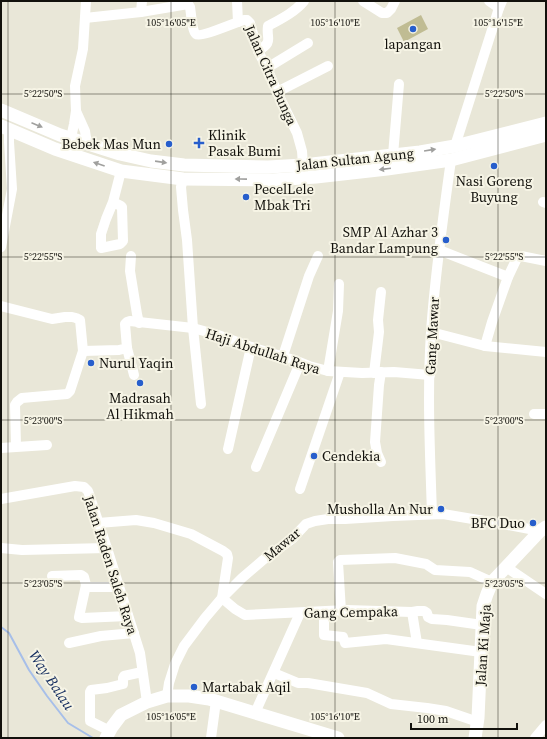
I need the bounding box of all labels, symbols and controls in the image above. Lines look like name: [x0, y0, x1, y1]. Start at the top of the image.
text: 105°16'05"E: [146, 16, 196, 29]
text: 105°16'10"E: [310, 16, 360, 29]
text: 105°16'15"E: [473, 16, 523, 29]
street label: Jalan Citra Bunga: [240, 21, 302, 129]
marker: lapangan: [408, 24, 418, 34]
place label: lapangan: [384, 34, 442, 54]
text: 5°22'50"S: [24, 87, 62, 100]
text: 5°22'50"S: [485, 87, 523, 100]
one-way arrow: [31, 122, 43, 128]
place label: Klinik Pasak Bumi: [208, 125, 281, 161]
place label: Bebek Mas Mun: [61, 134, 162, 154]
marker: Klinik Pasak Bumi: [193, 137, 205, 149]
marker: Bebek Mas Mun: [164, 139, 174, 149]
street label: Jalan Sultan Agung: [294, 143, 415, 175]
one-way arrow: [424, 147, 436, 153]
one-way arrow: [155, 159, 167, 165]
one-way arrow: [93, 160, 105, 166]
marker: Nasi Goreng Buyung: [489, 161, 499, 171]
one-way arrow: [379, 166, 391, 172]
place label: Nasi Goreng Buyung: [456, 171, 532, 207]
one-way arrow: [235, 176, 247, 183]
place label: PecelLele Mbak Tri: [254, 179, 314, 215]
marker: PecelLele Mbak Tri: [241, 192, 251, 202]
place label: SMP Al Azhar 3 Bandar Lampung: [330, 222, 438, 258]
marker: SMP Al Azhar 3 Bandar Lampung: [441, 235, 451, 245]
text: 5°22'55"S: [24, 250, 62, 263]
text: 5°22'55"S: [485, 250, 523, 263]
street label: Gang Mawar: [420, 296, 444, 376]
street label: Haji Abdullah Raya: [203, 323, 324, 379]
place label: Nurul Yaqin: [99, 353, 174, 373]
marker: Nurul Yaqin: [86, 358, 96, 368]
marker: Madrasah Al Hikmah: [135, 378, 145, 388]
place label: Madrasah Al Hikmah: [106, 388, 174, 424]
text: 5°23'00"S: [24, 414, 62, 427]
text: 5°23'00"S: [485, 414, 523, 427]
place label: Cendekia: [322, 446, 381, 466]
marker: Cendekia: [309, 451, 319, 461]
street label: Jalan Raden Saleh Raya: [79, 492, 143, 638]
place label: Musholla An Nur: [327, 499, 433, 519]
marker: Musholla An Nur: [436, 504, 446, 514]
place label: BFC Duo: [471, 513, 525, 533]
marker: BFC Duo: [528, 518, 538, 528]
street label: Mawar: [259, 523, 305, 565]
text: 5°23'05"S: [24, 577, 62, 590]
text: 5°23'05"S: [485, 577, 523, 590]
street label: Gang Cempaka: [304, 601, 399, 623]
street label: Jalan Ki Maja: [470, 602, 496, 688]
water label: Way Balau: [24, 646, 80, 715]
place label: Martabak Aqil: [202, 677, 291, 697]
marker: Martabak Aqil: [189, 682, 199, 692]
scale bar: [411, 705, 517, 731]
text: 105°16'05"E: [146, 710, 196, 723]
text: 105°16'10"E: [310, 710, 360, 723]
text: 100 m: [417, 711, 449, 727]

